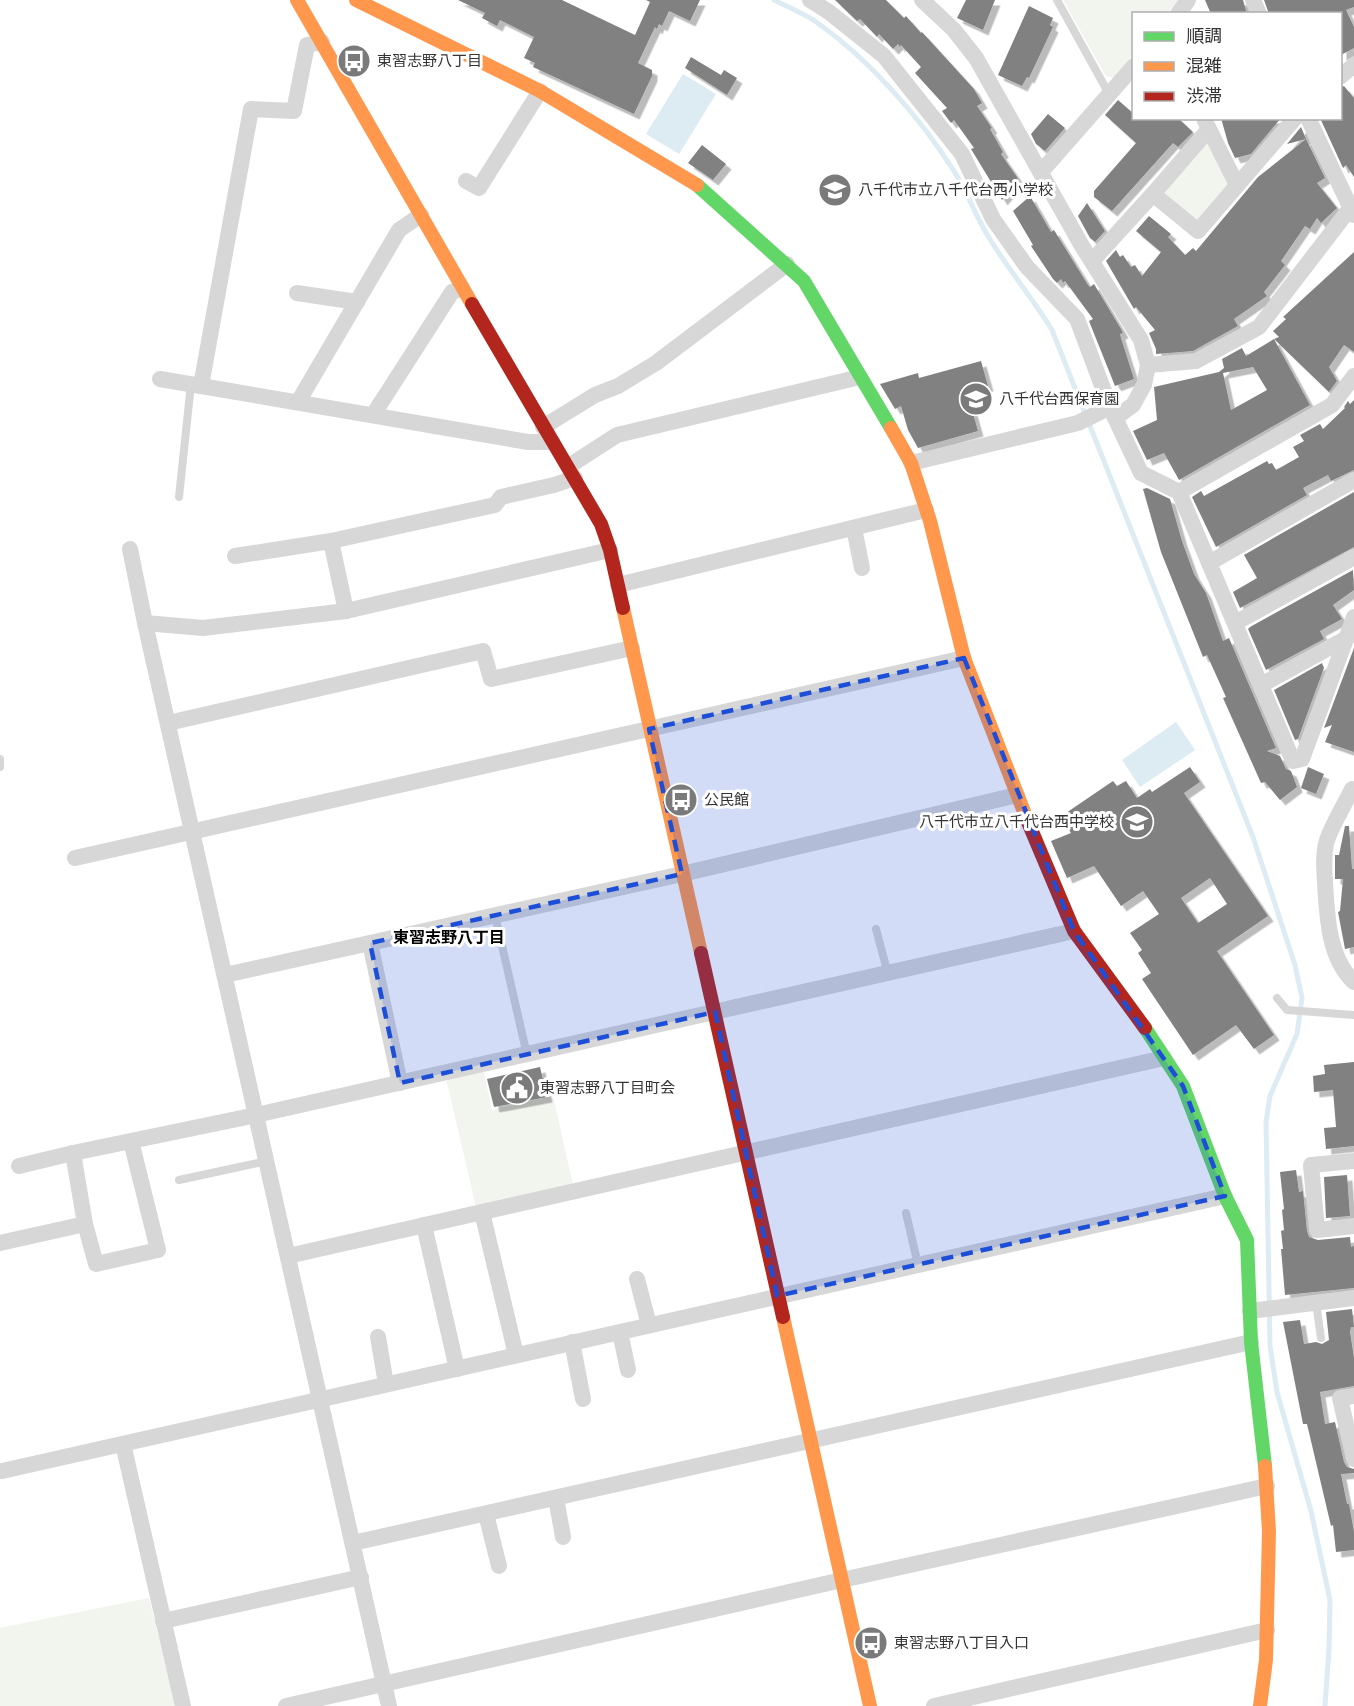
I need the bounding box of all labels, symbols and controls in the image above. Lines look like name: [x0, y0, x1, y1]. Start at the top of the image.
legend: [1132, 12, 1342, 120]
text: 順調: [1186, 24, 1222, 47]
bus stop icon: 東習志野八丁目: [336, 43, 372, 79]
place label: 東習志野八丁目: [377, 51, 482, 70]
text: 混雑: [1186, 54, 1222, 77]
text: 渋滞: [1186, 84, 1222, 107]
school or university icon: 八千代市立八千代台西小学校: [817, 172, 853, 208]
place label: 八千代市立八千代台西小学校: [858, 180, 1053, 199]
school or university icon: 八千代台西保育園: [958, 381, 994, 417]
place label: 八千代台西保育園: [999, 389, 1119, 408]
bus stop icon: 公民館: [663, 782, 699, 818]
place label: 公民館: [704, 790, 749, 809]
school or university icon: 八千代市立八千代台西中学校: [1119, 804, 1155, 840]
place label: 八千代市立八千代台西中学校: [919, 812, 1114, 831]
district label: 東習志野八丁目: [393, 927, 505, 947]
public building icon: 東習志野八丁目町会: [499, 1070, 535, 1106]
place label: 東習志野八丁目町会: [540, 1078, 675, 1097]
bus stop icon: 東習志野八丁目入口: [853, 1625, 889, 1661]
place label: 東習志野八丁目入口: [894, 1633, 1029, 1652]

